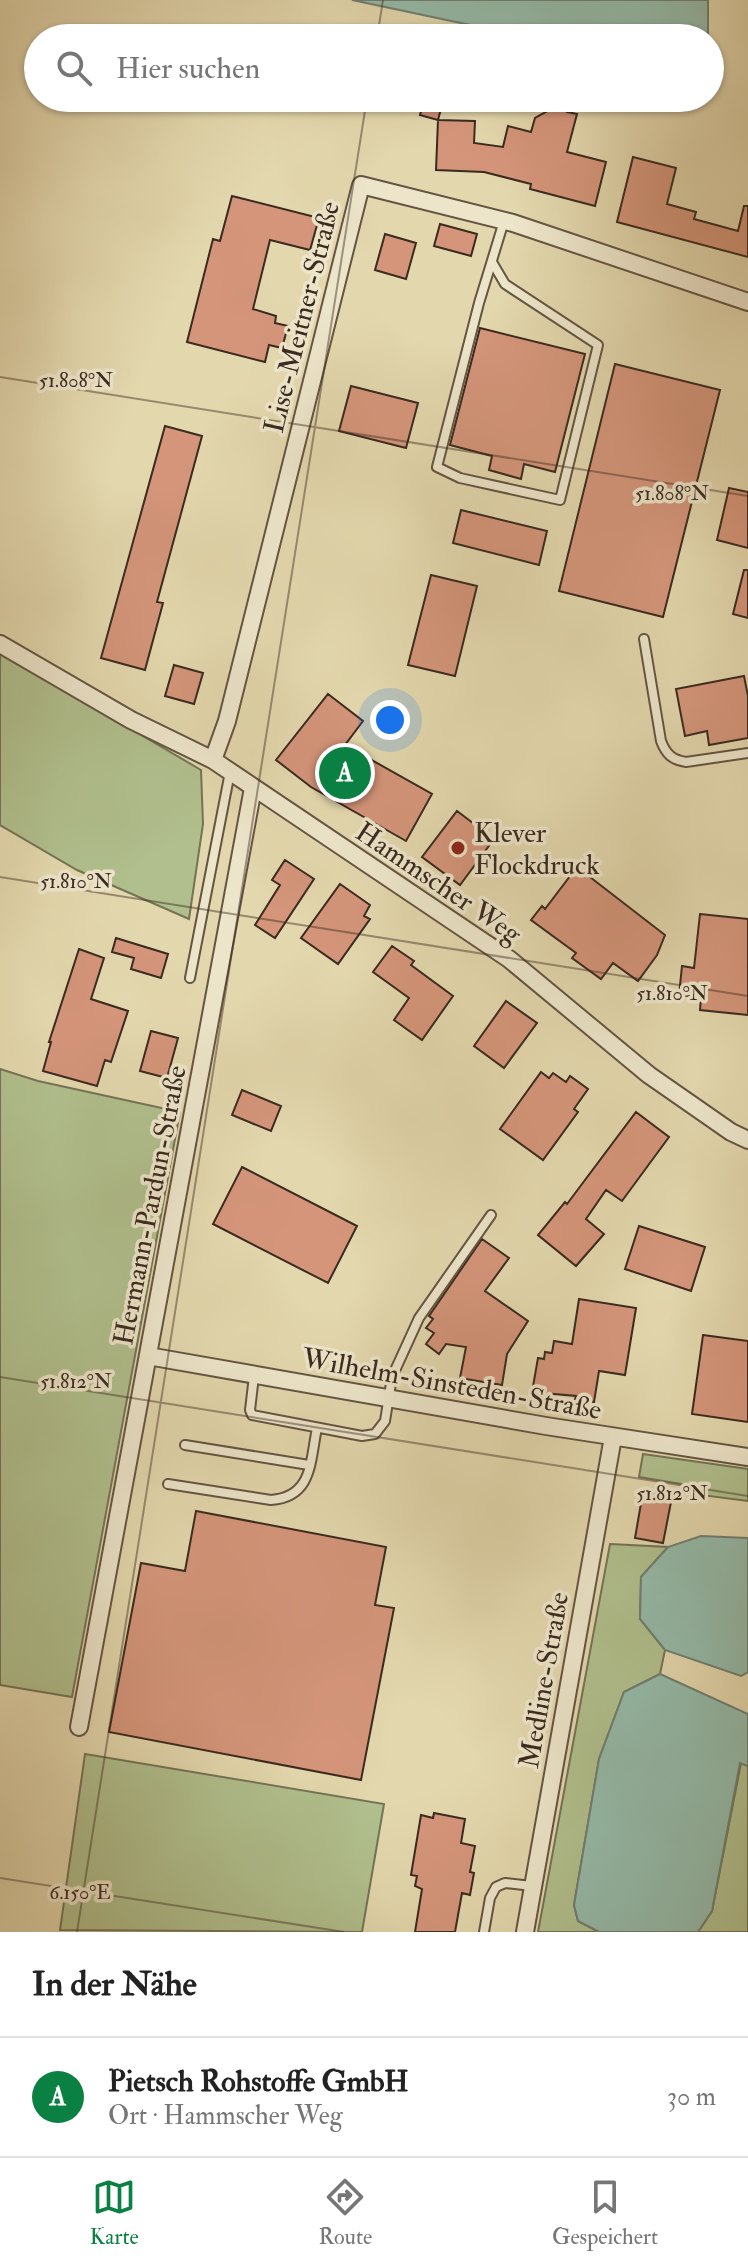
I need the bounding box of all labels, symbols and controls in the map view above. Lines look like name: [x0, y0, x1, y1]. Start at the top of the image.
search box: [24, 24, 724, 112]
icon: search: [52, 46, 96, 90]
text: Hier suchen: [116, 50, 260, 87]
street label: Lise-Meitner-Straße: [257, 198, 348, 437]
text: 51.808°N: [39, 368, 113, 393]
text: 51.808°N: [635, 481, 709, 506]
your location: [370, 700, 410, 740]
pin: A: [319, 743, 371, 803]
street label: Hammscher Weg: [348, 815, 529, 952]
place label: Klever Flockdruck: [474, 816, 600, 883]
marker: Klever Flockdruck: [449, 839, 467, 857]
text: 51.810°N: [40, 869, 112, 894]
text: 51.810°N: [636, 981, 708, 1006]
street label: Hermann-Pardun-Straße: [106, 1062, 195, 1348]
street label: Wilhelm-Sinsteden-Straße: [298, 1341, 604, 1428]
text: 51.812°N: [40, 1369, 112, 1394]
text: 51.812°N: [636, 1481, 708, 1506]
street label: Medline-Straße: [512, 1589, 577, 1771]
text: 6.150°E: [49, 1880, 111, 1905]
text: In der Nähe: [32, 1963, 197, 2006]
text: Pietsch Rohstoffe GmbH: [108, 2063, 409, 2100]
text: A: [50, 2081, 66, 2113]
text: 30 m: [667, 2081, 716, 2113]
text: Ort · Hammscher Weg: [108, 2100, 343, 2132]
tab: Karte: [90, 2175, 139, 2251]
tab: Route: [318, 2175, 372, 2251]
tab: Gespeichert: [552, 2175, 658, 2251]

